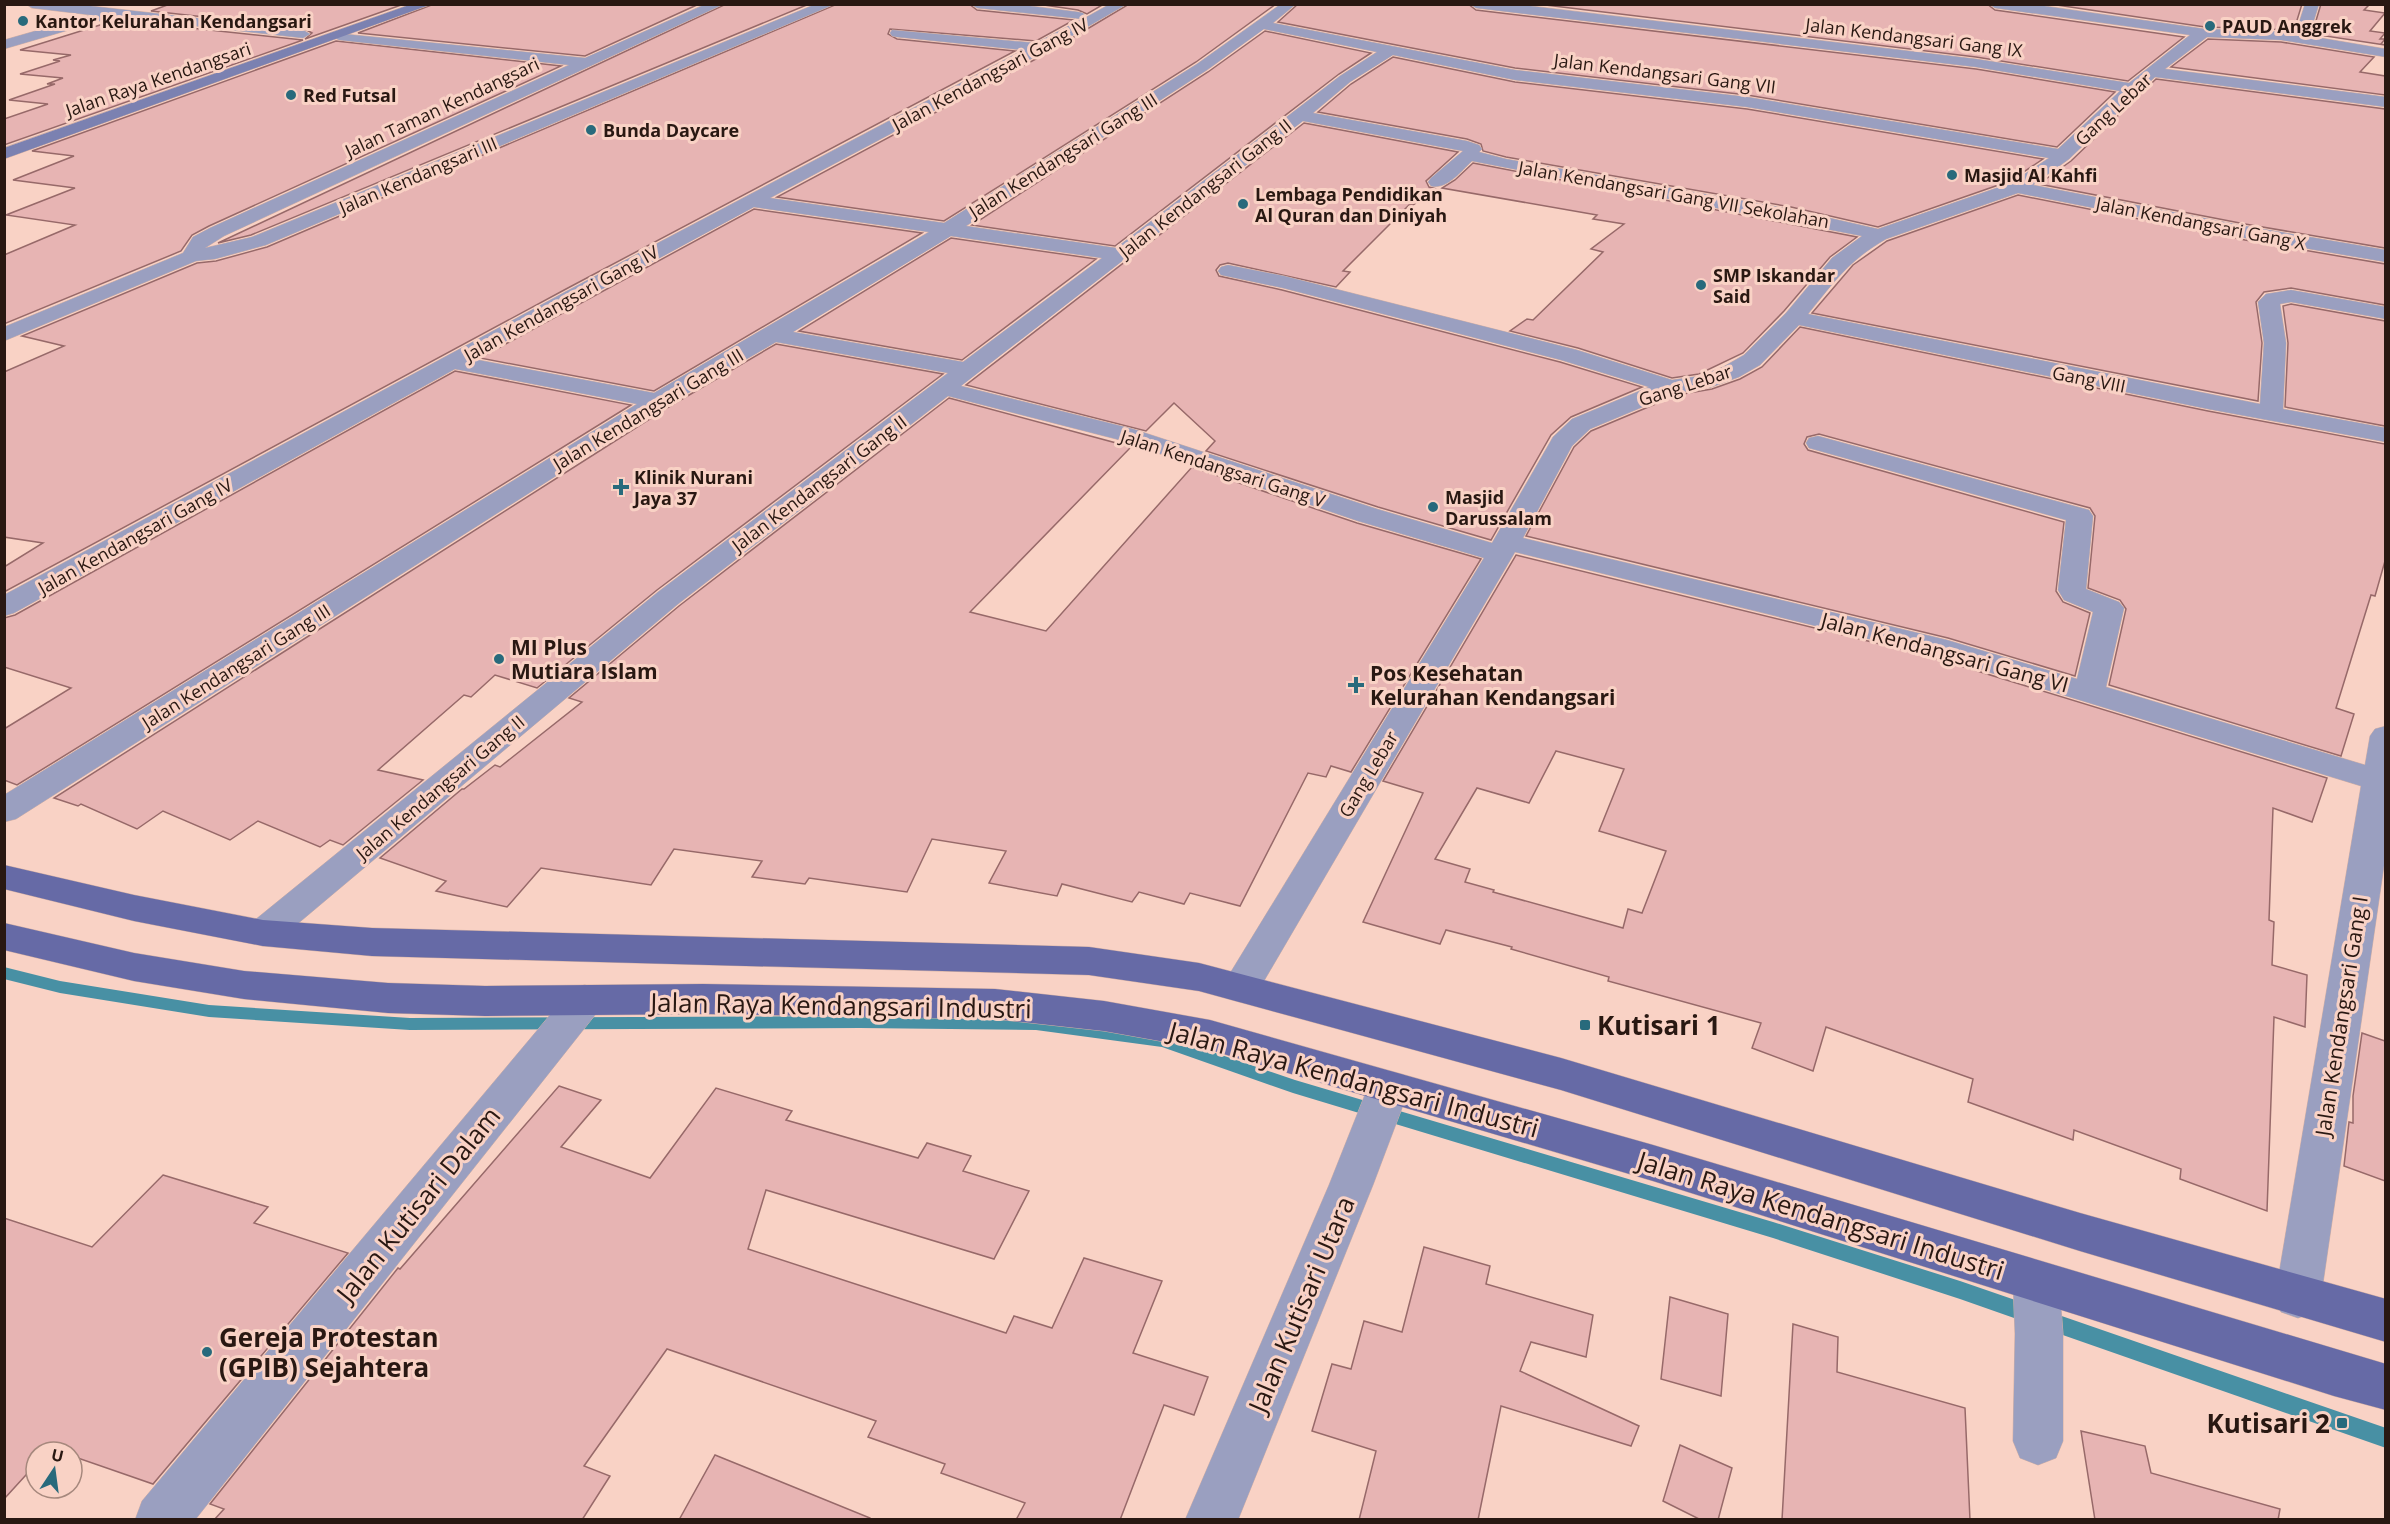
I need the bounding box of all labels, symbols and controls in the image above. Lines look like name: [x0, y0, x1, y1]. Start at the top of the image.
place label: Kantor Kelurahan Kendangsari: [35, 9, 312, 33]
street label: Jalan Kendangsari Gang IV: [886, 12, 1092, 137]
street label: Jalan Kendangsari Gang IX: [1802, 12, 2024, 62]
marker: Kantor Kelurahan Kendangsari: [16, 14, 30, 28]
place label: PAUD Anggrek: [2222, 14, 2353, 38]
marker: PAUD Anggrek: [2203, 19, 2217, 33]
street label: Jalan Raya Kendangsari: [60, 36, 254, 123]
street label: Jalan Kendangsari Gang VII: [1551, 47, 1777, 99]
street label: Jalan Taman Kendangsari: [339, 51, 543, 163]
street label: Gang Lebar: [2070, 67, 2157, 151]
place label: Red Futsal: [303, 83, 396, 107]
street label: Jalan Kendangsari Gang III: [963, 87, 1162, 224]
marker: Red Futsal: [284, 88, 298, 102]
street label: Jalan Kendangsari Gang II: [1112, 113, 1296, 264]
place label: Bunda Daycare: [603, 118, 739, 142]
marker: Bunda Daycare: [584, 123, 598, 137]
street label: Jalan Kendangsari III: [334, 131, 501, 220]
street label: Jalan Kendangsari Gang VII Sekolahan: [1515, 154, 1831, 233]
place label: Masjid Al Kahfi: [1964, 163, 2098, 187]
marker: Masjid Al Kahfi: [1945, 168, 1959, 182]
place label: Lembaga Pendidikan Al Quran dan Diniyah: [1255, 182, 1447, 227]
street label: Jalan Kendangsari Gang X: [2092, 190, 2309, 255]
marker: Lembaga Pendidikan Al Quran dan Diniyah: [1236, 197, 1250, 211]
street label: Jalan Kendangsari Gang IV: [458, 239, 663, 367]
place label: SMP Iskandar Said: [1713, 263, 1835, 308]
marker: SMP Iskandar Said: [1694, 278, 1708, 292]
street label: Jalan Kendangsari Gang III: [547, 343, 748, 476]
street label: Gang Lebar: [1635, 358, 1735, 411]
street label: Gang VIII: [2050, 360, 2128, 398]
street label: Jalan Kendangsari Gang II: [725, 409, 911, 558]
street label: Jalan Kendangsari Gang V: [1116, 423, 1329, 512]
place label: Klinik Nurani Jaya 37: [632, 465, 753, 510]
street label: Jalan Kendangsari Gang IV: [32, 472, 237, 600]
marker: Klinik Nurani Jaya 37: [612, 478, 630, 496]
place label: Masjid Darussalam: [1445, 485, 1552, 530]
marker: Masjid Darussalam: [1426, 500, 1440, 514]
street label: Jalan Kendangsari Gang III: [136, 598, 335, 735]
street label: Jalan Kendangsari Gang VI: [1816, 605, 2072, 699]
place label: MI Plus Mutiara Islam: [511, 633, 658, 685]
marker: MI Plus Mutiara Islam: [492, 652, 506, 666]
place label: Pos Kesehatan Kelurahan Kendangsari: [1370, 659, 1615, 711]
marker: Pos Kesehatan Kelurahan Kendangsari: [1347, 676, 1365, 694]
street label: Jalan Kendangsari Gang II: [349, 709, 529, 866]
street label: Gang Lebar: [1333, 726, 1403, 822]
street label: Jalan Kendangsari Gang I: [2308, 894, 2374, 1140]
street label: Jalan Raya Kendangsari Industri: [647, 984, 1032, 1026]
place label: Kutisari 1: [1597, 1007, 1721, 1043]
street label: Jalan Raya Kendangsari Industri: [1162, 1011, 1543, 1146]
marker: Kutisari 1: [1578, 1018, 1592, 1032]
street label: Jalan Kutisari Dalam: [326, 1099, 508, 1312]
street label: Jalan Raya Kendangsari Industri: [1630, 1141, 2009, 1288]
street label: Jalan Kutisari Utara: [1238, 1190, 1363, 1420]
place label: Gereja Protestan (GPIB) Sejahtera: [219, 1319, 439, 1385]
marker: Gereja Protestan (GPIB) Sejahtera: [200, 1345, 214, 1359]
place label: Kutisari 2: [2206, 1405, 2330, 1441]
marker: Kutisari 2: [2335, 1416, 2349, 1430]
north arrow: [24, 1440, 84, 1500]
text: U: [49, 1443, 66, 1467]

